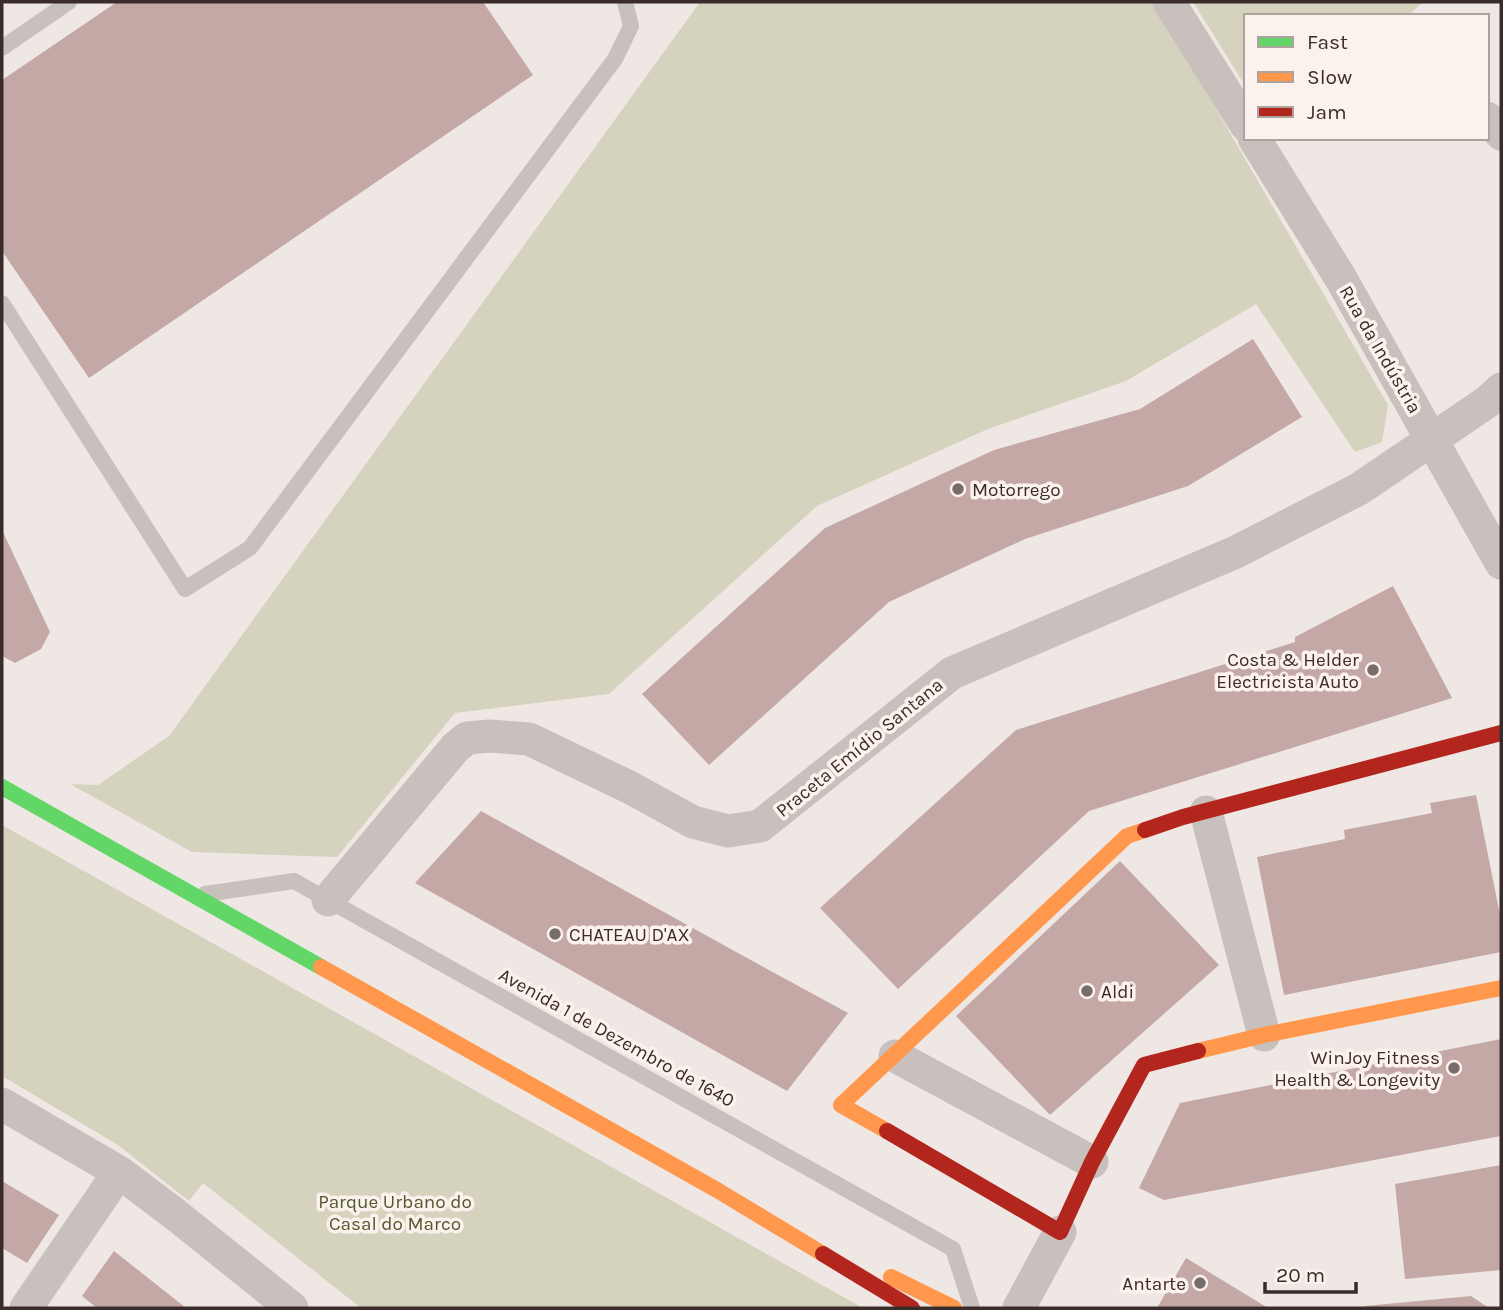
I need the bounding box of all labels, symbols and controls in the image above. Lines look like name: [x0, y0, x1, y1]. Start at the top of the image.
legend: [1244, 14, 1489, 140]
text: Fast: [1307, 30, 1348, 54]
text: Slow: [1307, 65, 1352, 89]
text: Jam: [1307, 100, 1347, 124]
street label: Rua da Indústria: [1335, 282, 1426, 417]
place label: Motorrego: [972, 479, 1061, 501]
marker: Motorrego: [950, 481, 966, 497]
place label: Costa & Helder Electricista Auto: [1216, 649, 1359, 693]
marker: Costa & Helder Electricista Auto: [1365, 662, 1381, 678]
street label: Praceta Emídio Santana: [772, 674, 948, 822]
place label: CHATEAU D'AX: [569, 924, 690, 946]
marker: CHATEAU D'AX: [547, 926, 563, 942]
street label: Avenida 1 de Dezembro de 1640: [495, 964, 738, 1112]
place label: Aldi: [1101, 981, 1134, 1003]
marker: Aldi: [1079, 983, 1095, 999]
place label: WinJoy Fitness Health & Longevity: [1274, 1047, 1440, 1091]
marker: WinJoy Fitness Health & Longevity: [1446, 1060, 1462, 1076]
park label: Parque Urbano do Casal do Marco: [318, 1191, 472, 1235]
scale bar: [1265, 1250, 1356, 1294]
text: 20 m: [1276, 1263, 1325, 1287]
place label: Antarte: [1122, 1273, 1186, 1295]
marker: Antarte: [1192, 1275, 1208, 1291]

